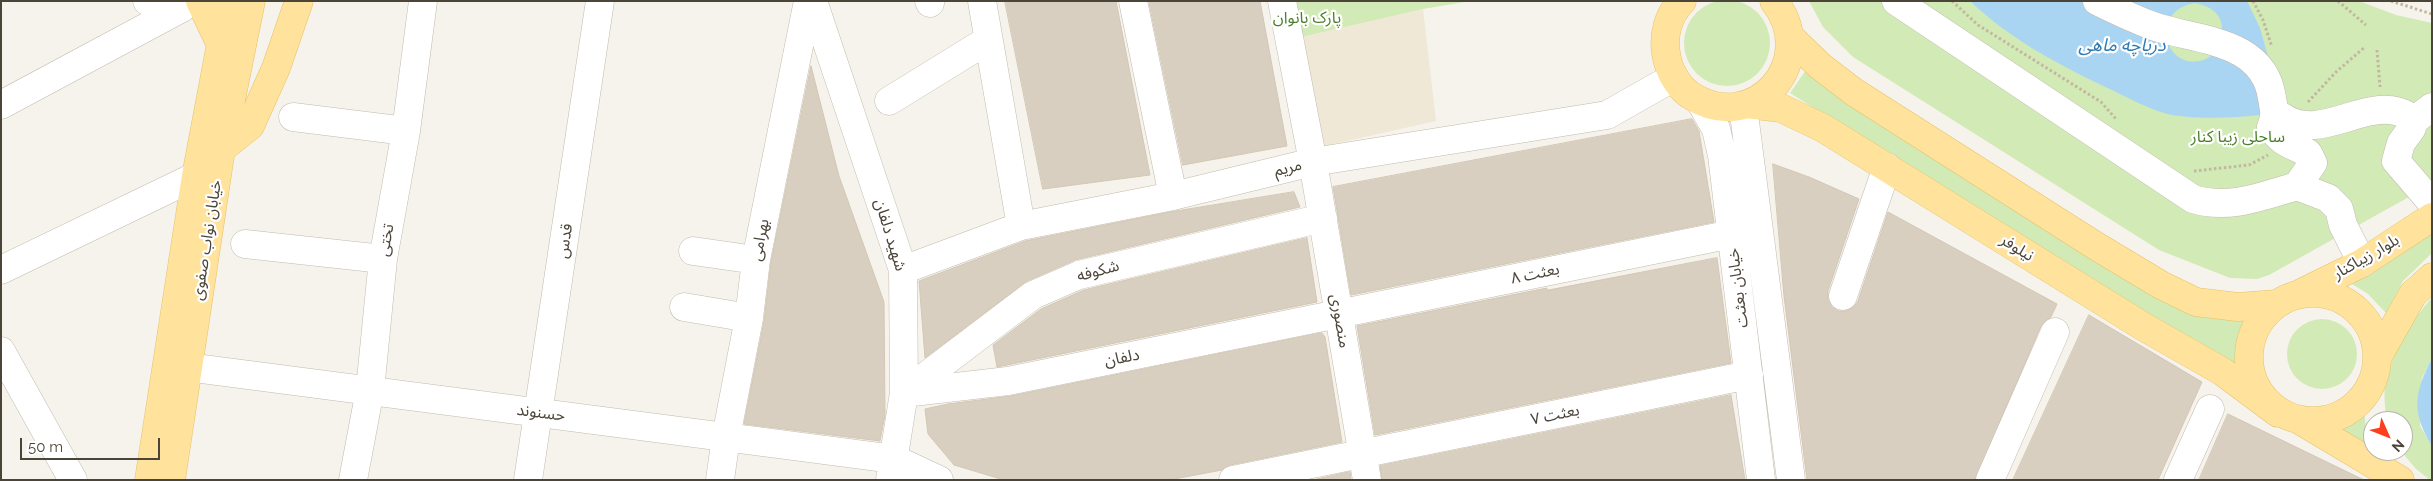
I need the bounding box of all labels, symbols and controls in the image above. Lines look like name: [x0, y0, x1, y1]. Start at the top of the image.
park label: پارک بانوان: [1273, 8, 1341, 28]
water label: دریاچه ماهی: [2078, 35, 2166, 57]
park label: ساحلی زیبا کنار: [2191, 127, 2285, 147]
street label: مریم: [1272, 155, 1304, 181]
street label: خیابان نواب صفوی: [188, 178, 226, 302]
street label: شهید دلفان: [870, 197, 910, 273]
street label: بهرامی: [747, 217, 773, 263]
street label: تختی: [374, 222, 398, 258]
street label: قدس: [553, 222, 577, 260]
street label: نیلوفر: [1997, 230, 2037, 266]
street label: بلوار زیباکنار: [2329, 230, 2403, 284]
street label: خیابان بعثت: [1724, 247, 1752, 329]
street label: شکوفه: [1075, 256, 1121, 286]
street label: بعثت ۸: [1509, 259, 1561, 289]
street label: منصوری: [1326, 292, 1354, 350]
street label: دلفان: [1103, 345, 1141, 371]
street label: حسنوند: [516, 400, 566, 426]
street label: بعثت ۷: [1529, 400, 1581, 430]
north arrow: [2363, 411, 2413, 461]
scale bar: [22, 428, 162, 460]
text: N: [2389, 436, 2408, 455]
text: 50 m: [28, 438, 63, 456]

